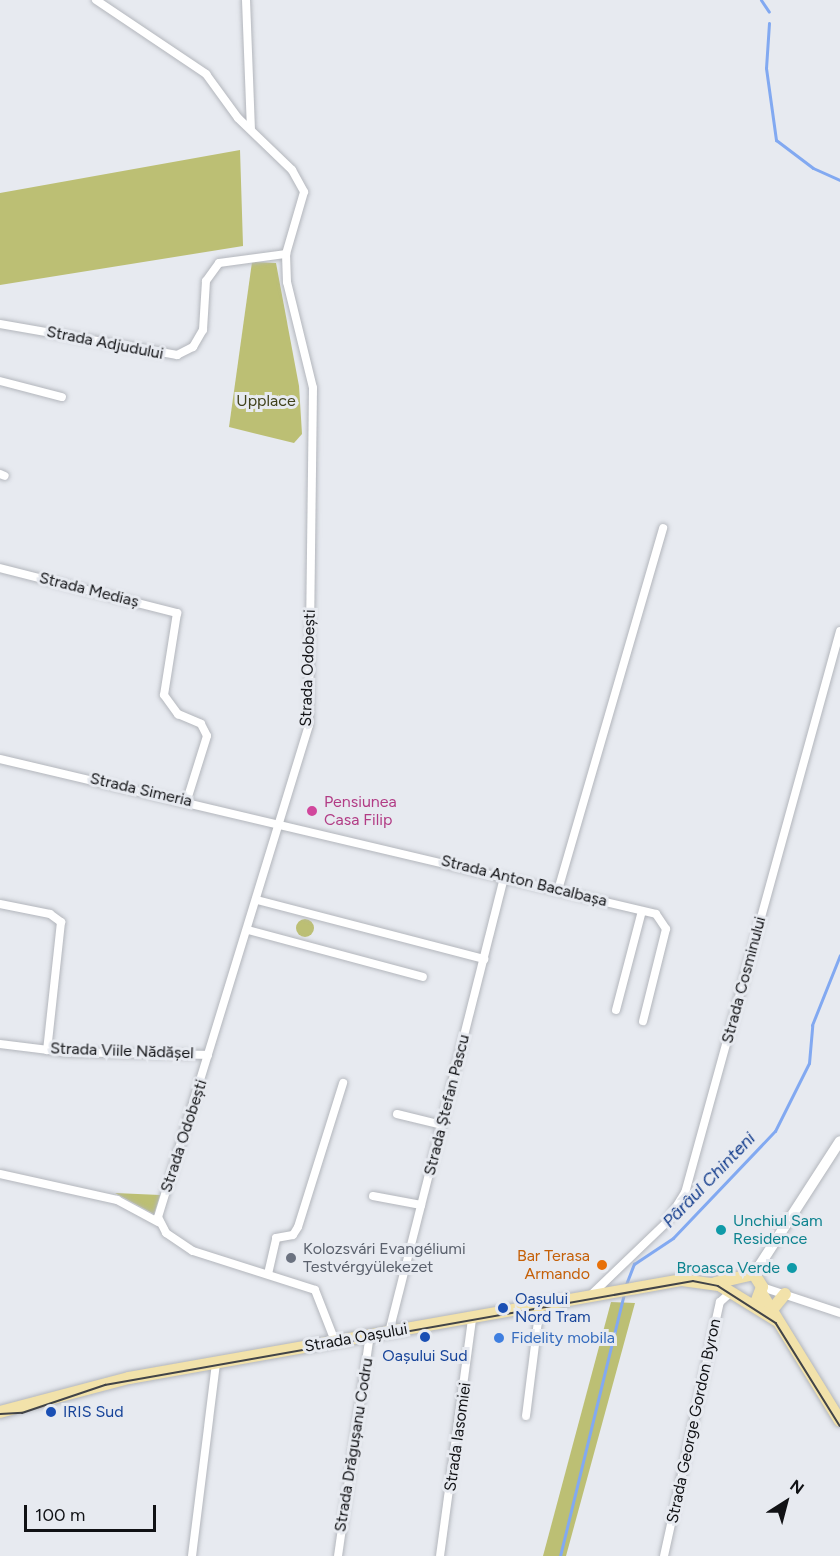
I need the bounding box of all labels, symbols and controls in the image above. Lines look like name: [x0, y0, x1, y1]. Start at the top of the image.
street label: Strada Adjudului: [45, 322, 165, 364]
park label: Upplace: [236, 391, 296, 411]
street label: Strada Mediaș: [37, 568, 141, 612]
street label: Strada Odobești: [296, 609, 320, 727]
street label: Strada Simeria: [88, 769, 194, 811]
place label: Pensiunea Casa Filip: [324, 792, 397, 830]
marker: Pensiunea Casa Filip: [305, 804, 319, 818]
street label: Strada Anton Bacalbașa: [439, 851, 609, 911]
street label: Strada Cosminului: [718, 914, 770, 1046]
street label: Strada Ștefan Pascu: [420, 1032, 474, 1178]
street label: Strada Viile Nădășel: [50, 1039, 194, 1063]
street label: Strada Odobești: [157, 1077, 211, 1195]
water label: Pârâul Chinteni: [658, 1128, 760, 1232]
place label: Unchiul Sam Residence: [733, 1211, 823, 1249]
marker: Unchiul Sam Residence: [714, 1223, 728, 1237]
place label: Kolozsvári Evangéliumi Testvérgyülekezet: [303, 1239, 466, 1277]
place label: Bar Terasa Armando: [517, 1246, 590, 1284]
marker: Kolozsvári Evangéliumi Testvérgyülekezet: [284, 1251, 298, 1265]
marker: Bar Terasa Armando: [595, 1258, 609, 1272]
place label: Broasca Verde: [676, 1258, 780, 1278]
marker: Broasca Verde: [785, 1261, 799, 1275]
place label: Oașului Nord Tram: [515, 1289, 591, 1327]
marker: Oașului Nord Tram: [496, 1301, 510, 1315]
street label: Strada George Gordon Byron: [663, 1317, 725, 1525]
street label: Strada Oașului: [303, 1320, 409, 1356]
place label: Fidelity mobila: [511, 1328, 615, 1348]
marker: Oașului Sud: [418, 1330, 432, 1344]
marker: Fidelity mobila: [492, 1331, 506, 1345]
place label: Oașului Sud: [382, 1346, 468, 1366]
street label: Strada Drăgușanu Codru: [331, 1357, 377, 1533]
street label: Strada Iasomiei: [441, 1381, 475, 1493]
place label: IRIS Sud: [63, 1402, 124, 1422]
marker: IRIS Sud: [44, 1405, 58, 1419]
north arrow: [756, 1472, 816, 1532]
text: N: [786, 1476, 807, 1498]
scale bar: [27, 1493, 159, 1531]
text: 100 m: [35, 1504, 85, 1526]

